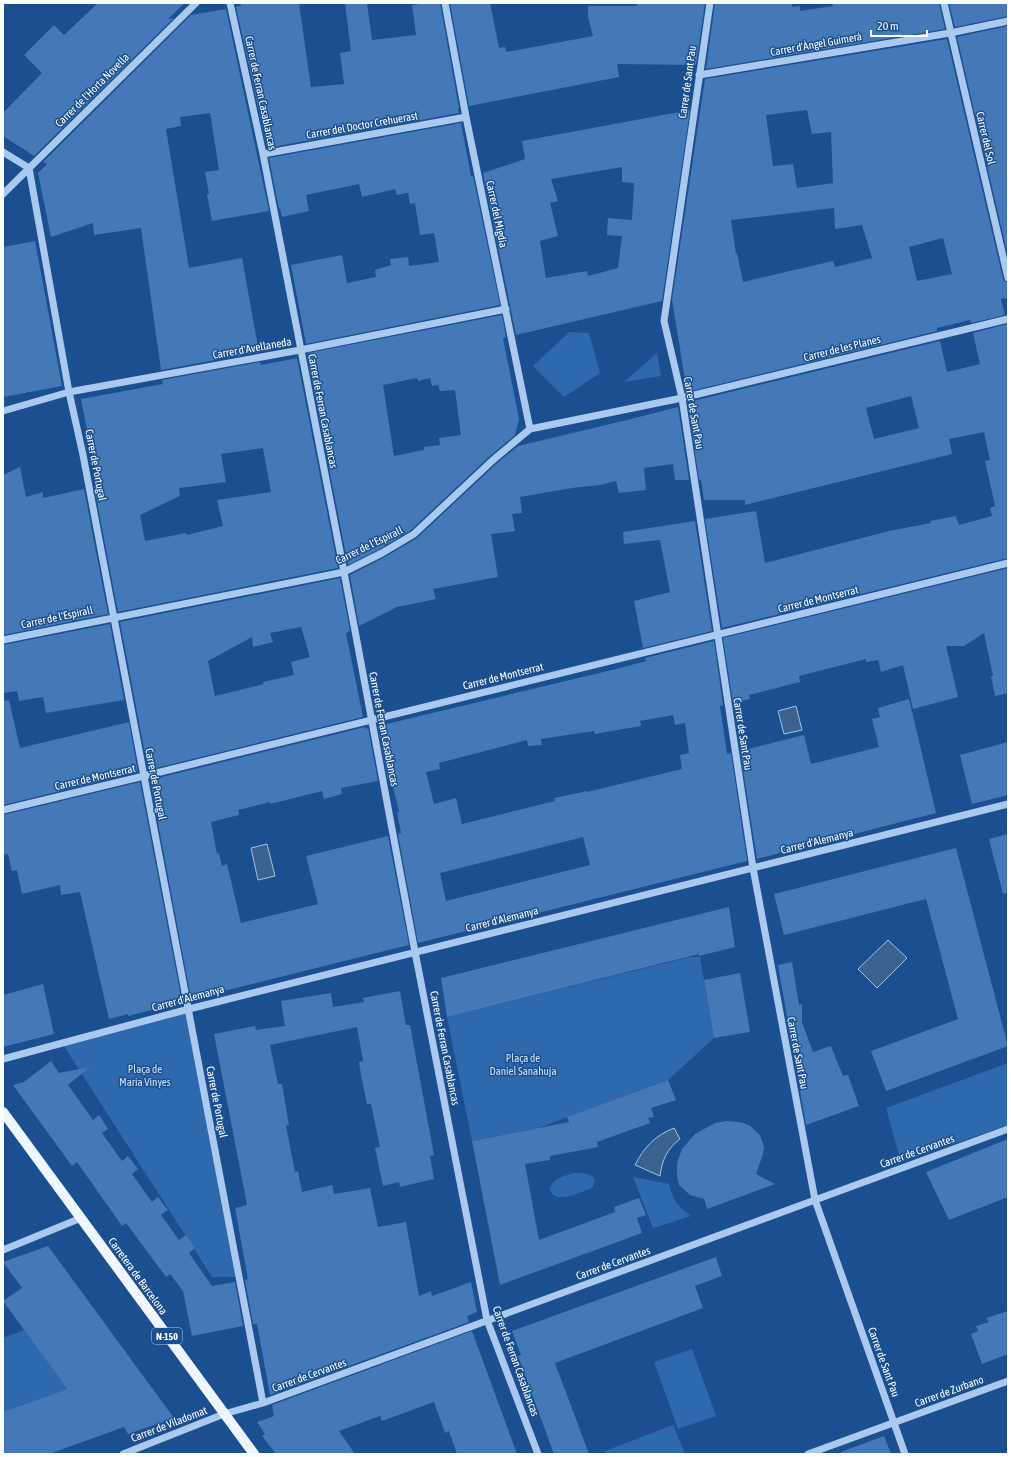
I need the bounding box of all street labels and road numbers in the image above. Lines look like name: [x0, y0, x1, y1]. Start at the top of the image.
street label: Carrer d'Àngel Guimerà: [769, 30, 863, 58]
street label: Carrer de Ferran Casablancas: [243, 35, 279, 151]
street label: Carrer de Sant Pau: [676, 45, 698, 119]
street label: Carrer de l'Horta Novella: [53, 51, 131, 129]
street label: Carrer del Doctor Crehuerast: [305, 109, 419, 141]
street label: Carrer del Sol: [974, 111, 998, 166]
street label: Carrer del Migdia: [484, 179, 510, 249]
street label: Carrer de les Planes: [802, 333, 882, 363]
street label: Carrer d'Avellaneda: [212, 335, 292, 361]
street label: Carrer de Ferran Casablancas: [306, 353, 340, 469]
street label: Carrer de Sant Pau: [682, 376, 706, 450]
street label: Carrer de Portugal: [83, 428, 109, 502]
street label: Carrer de l'Espirall: [334, 524, 405, 566]
street label: Carrer de Montserrat: [777, 583, 859, 615]
street label: Carrer de l'Espirall: [20, 604, 94, 630]
street label: Carrer de Montserrat: [462, 660, 544, 692]
street label: Carrer de Ferran Casablancas: [367, 671, 401, 787]
street label: Carrer de Sant Pau: [731, 697, 755, 771]
street label: Carrer de Portugal: [143, 747, 169, 821]
street label: Carrer de Montserrat: [53, 762, 137, 792]
street label: Carrer d'Alemanya: [779, 826, 855, 856]
street label: Carrer d'Alemanya: [464, 904, 540, 934]
street label: Carrer d'Alemanya: [151, 983, 225, 1013]
street label: Carrer de Ferran Casablancas: [428, 990, 462, 1106]
street label: Carrer de Sant Pau: [785, 1016, 811, 1090]
street label: Carrer de Portugal: [204, 1065, 230, 1139]
street label: Carrer de Cervantes: [878, 1132, 956, 1170]
street label: Carretera de Barcelona: [106, 1235, 170, 1317]
street label: Carrer de Cervantes: [574, 1244, 652, 1282]
street label: Carrer de Ferran Casablancas: [490, 1304, 542, 1418]
street label: Carrer de Sant Pau: [866, 1325, 902, 1399]
road number: N-150: [152, 1328, 182, 1344]
street label: Carrer de Cervantes: [270, 1356, 348, 1394]
street label: Carrer de Zurbano: [913, 1373, 985, 1409]
street label: Carrer de Viladomat: [129, 1404, 209, 1444]

